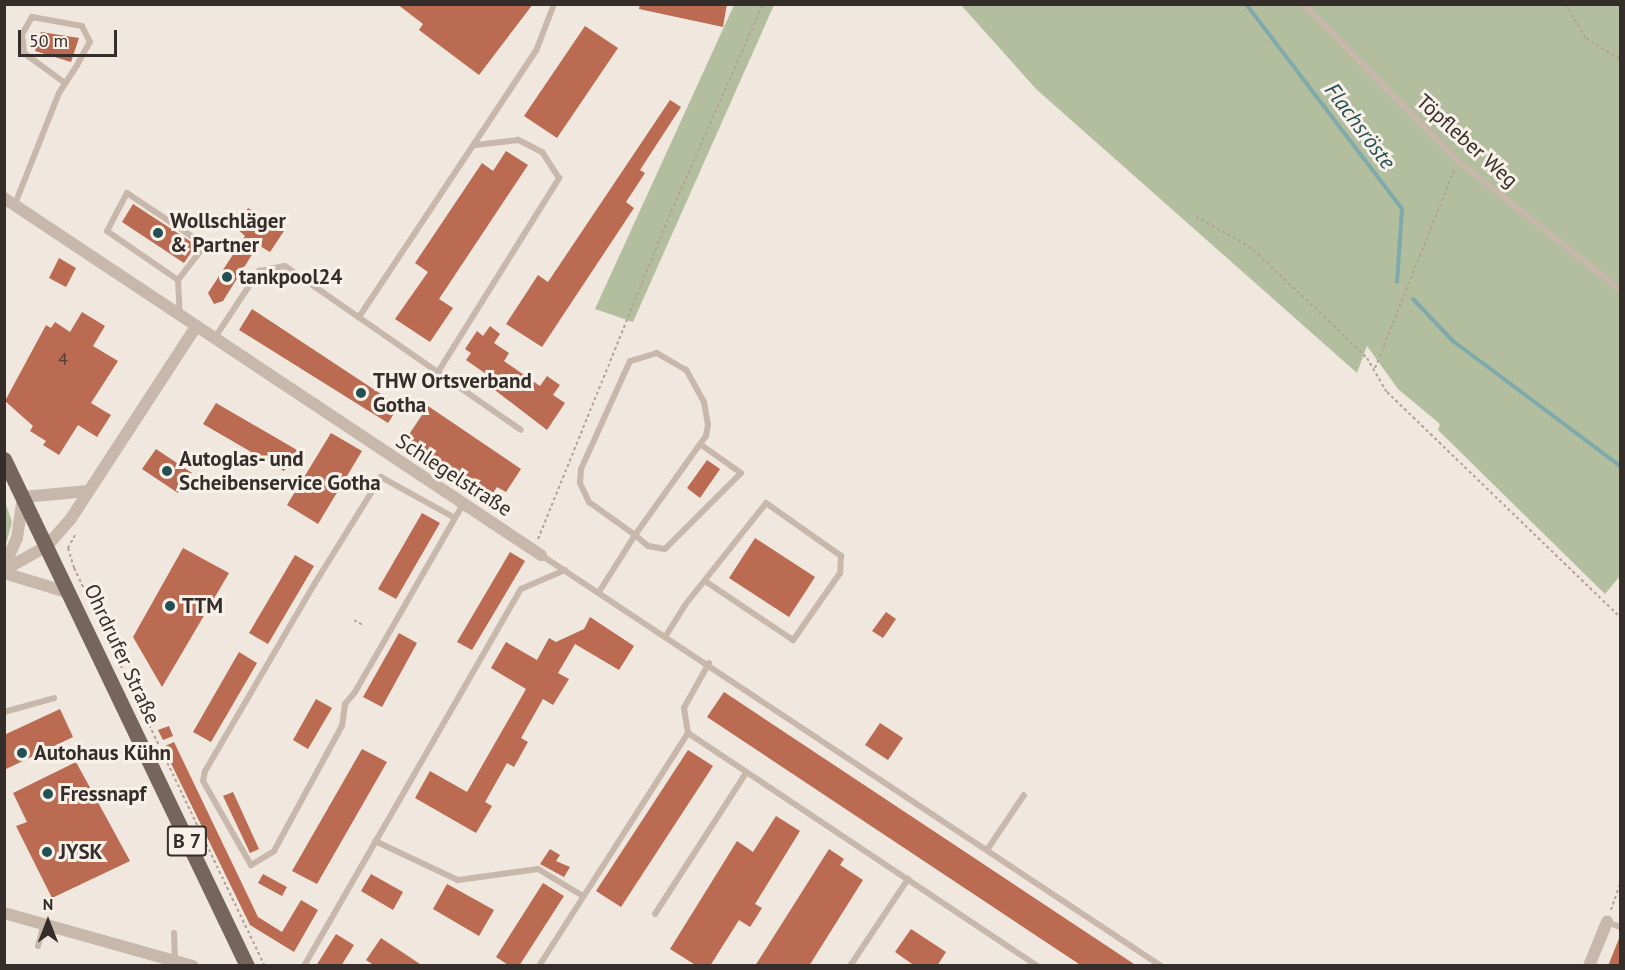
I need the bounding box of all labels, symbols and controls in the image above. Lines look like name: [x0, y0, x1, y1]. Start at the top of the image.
scale bar: [21, 18, 120, 56]
text: 50 m: [29, 29, 68, 52]
water label: Flachsröste: [1319, 78, 1401, 174]
street label: Töpfleber Weg: [1411, 89, 1523, 193]
place label: Wollschläger & Partner: [170, 208, 286, 258]
marker: Wollschläger & Partner: [151, 226, 165, 240]
place label: tankpool24: [239, 264, 342, 290]
marker: tankpool24: [220, 270, 234, 284]
house number: 4: [58, 348, 68, 370]
place label: THW Ortsverband Gotha: [373, 368, 533, 418]
marker: THW Ortsverband Gotha: [354, 386, 368, 400]
street label: Schlegelstraße: [391, 428, 517, 522]
place label: Autoglas- und Scheibenservice Gotha: [179, 446, 381, 496]
marker: Autoglas- und Scheibenservice Gotha: [160, 464, 174, 478]
street label: Ohrdrufer Straße: [79, 580, 165, 728]
place label: TTM: [182, 593, 223, 619]
marker: TTM: [163, 599, 177, 613]
place label: Autohaus Kühn: [34, 740, 171, 766]
marker: Autohaus Kühn: [15, 746, 29, 760]
place label: Fressnapf: [60, 781, 146, 807]
marker: Fressnapf: [41, 787, 55, 801]
road number: B 7: [166, 824, 208, 858]
place label: JYSK: [59, 839, 103, 865]
marker: JYSK: [40, 845, 54, 859]
north arrow: [18, 892, 78, 952]
text: N: [43, 894, 53, 914]

